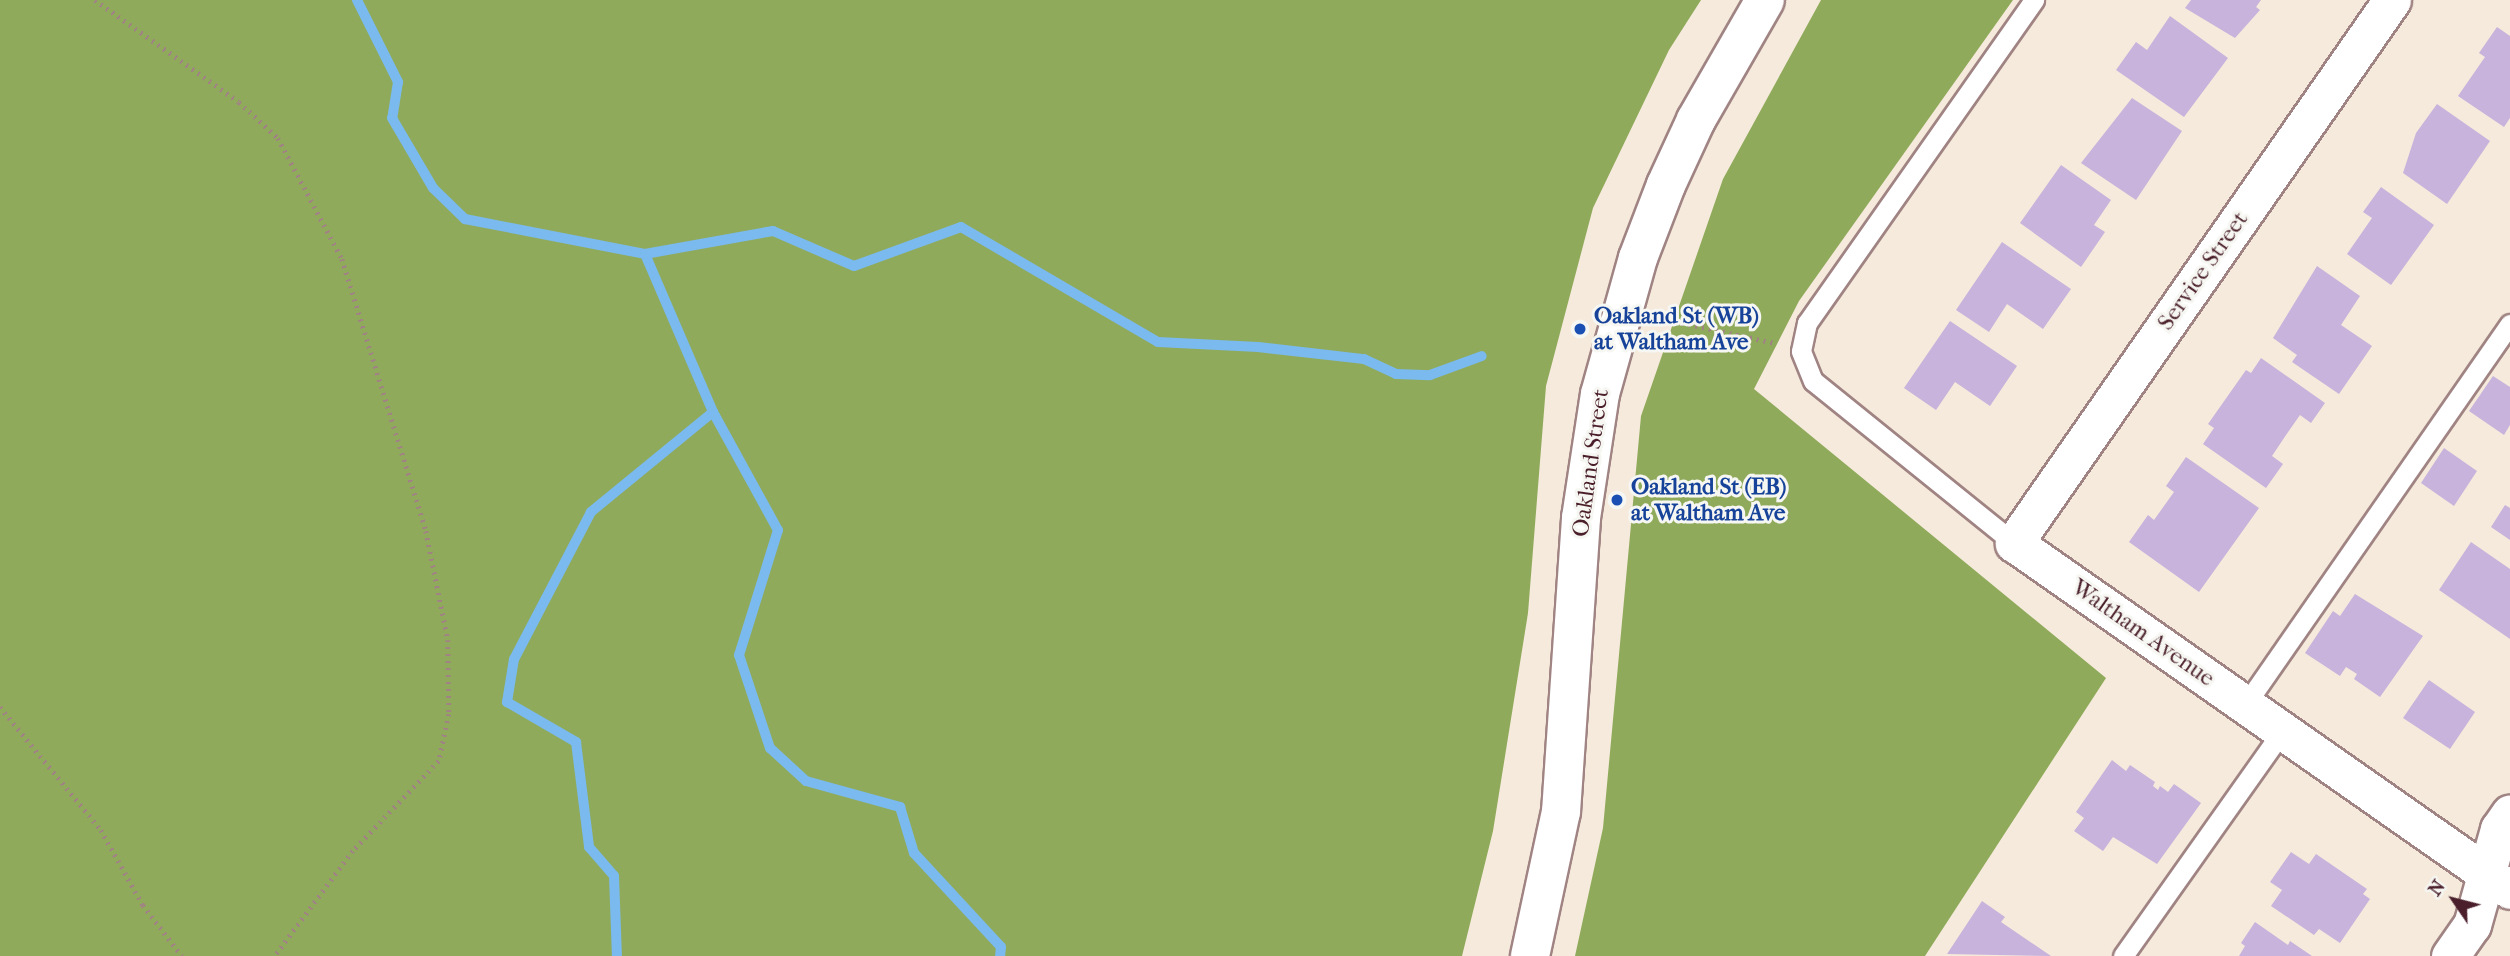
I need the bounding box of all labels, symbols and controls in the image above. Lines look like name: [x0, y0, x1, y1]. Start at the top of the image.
street label: Service Street: [2152, 206, 2254, 336]
place label: Oakland St (WB) at Waltham Ave: [1594, 302, 1759, 356]
marker: Oakland St (WB) at Waltham Ave: [1572, 321, 1588, 337]
street label: Oakland Street: [1567, 387, 1615, 539]
place label: Oakland St (EB) at Waltham Ave: [1631, 473, 1786, 527]
marker: Oakland St (EB) at Waltham Ave: [1609, 492, 1625, 508]
street label: Waltham Avenue: [2066, 574, 2220, 692]
north arrow: [2419, 865, 2489, 935]
text: N: [2424, 876, 2450, 900]

